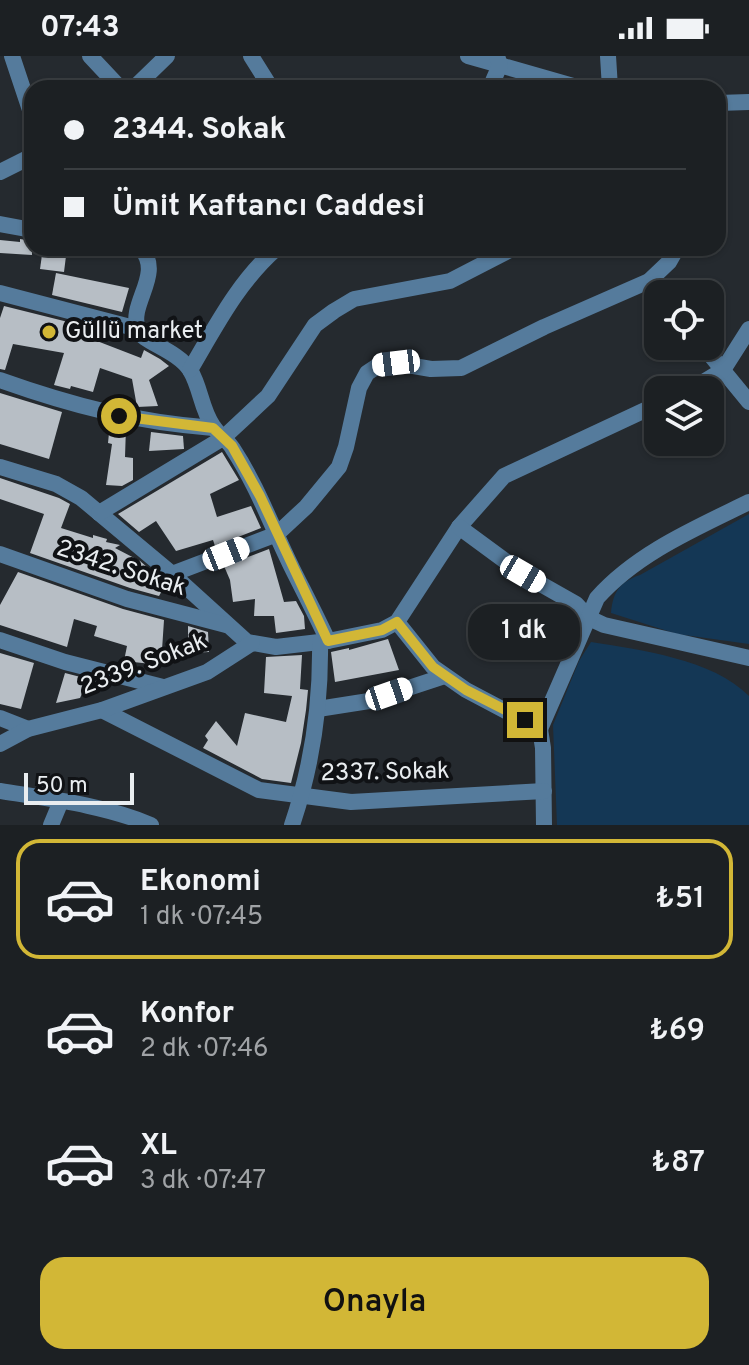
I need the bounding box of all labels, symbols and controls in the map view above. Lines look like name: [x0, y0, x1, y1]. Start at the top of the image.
text: 07:43: [40, 10, 120, 47]
text: 2344. Sokak: [112, 112, 286, 149]
text: Ümit Kaftancı Caddesi: [112, 189, 425, 226]
map controls: [644, 280, 724, 456]
button: locate: [644, 280, 724, 360]
place label: Güllü market: [65, 317, 203, 347]
marker: Güllü market: [40, 323, 58, 341]
car: [371, 348, 421, 378]
button: layers: [644, 376, 724, 456]
route start: [101, 398, 137, 434]
street label: 2342. Sokak: [52, 534, 190, 604]
car: [199, 534, 253, 574]
car: [496, 552, 550, 596]
callout: 1 dk: [469, 604, 581, 660]
text: 1 dk: [501, 615, 547, 648]
street label: 2339. Sokak: [76, 627, 212, 703]
car: [362, 675, 416, 713]
route end: [507, 702, 543, 738]
street label: 2337. Sokak: [320, 757, 450, 789]
scale bar: [24, 769, 134, 805]
text: 50 m: [36, 773, 88, 800]
icon: car: [44, 863, 116, 935]
text: Ekonomi: [140, 864, 261, 901]
text: ₺51: [655, 881, 705, 918]
text: 1 dk · 07:45: [140, 901, 263, 934]
icon: car: [44, 995, 116, 1067]
text: Konfor: [140, 996, 234, 1033]
text: ₺69: [649, 1013, 705, 1050]
text: 2 dk · 07:46: [140, 1033, 269, 1066]
icon: car: [44, 1127, 116, 1199]
text: XL: [140, 1128, 177, 1165]
text: ₺87: [651, 1145, 705, 1182]
text: 3 dk · 07:47: [140, 1165, 266, 1198]
button: Onayla: [40, 1257, 709, 1349]

